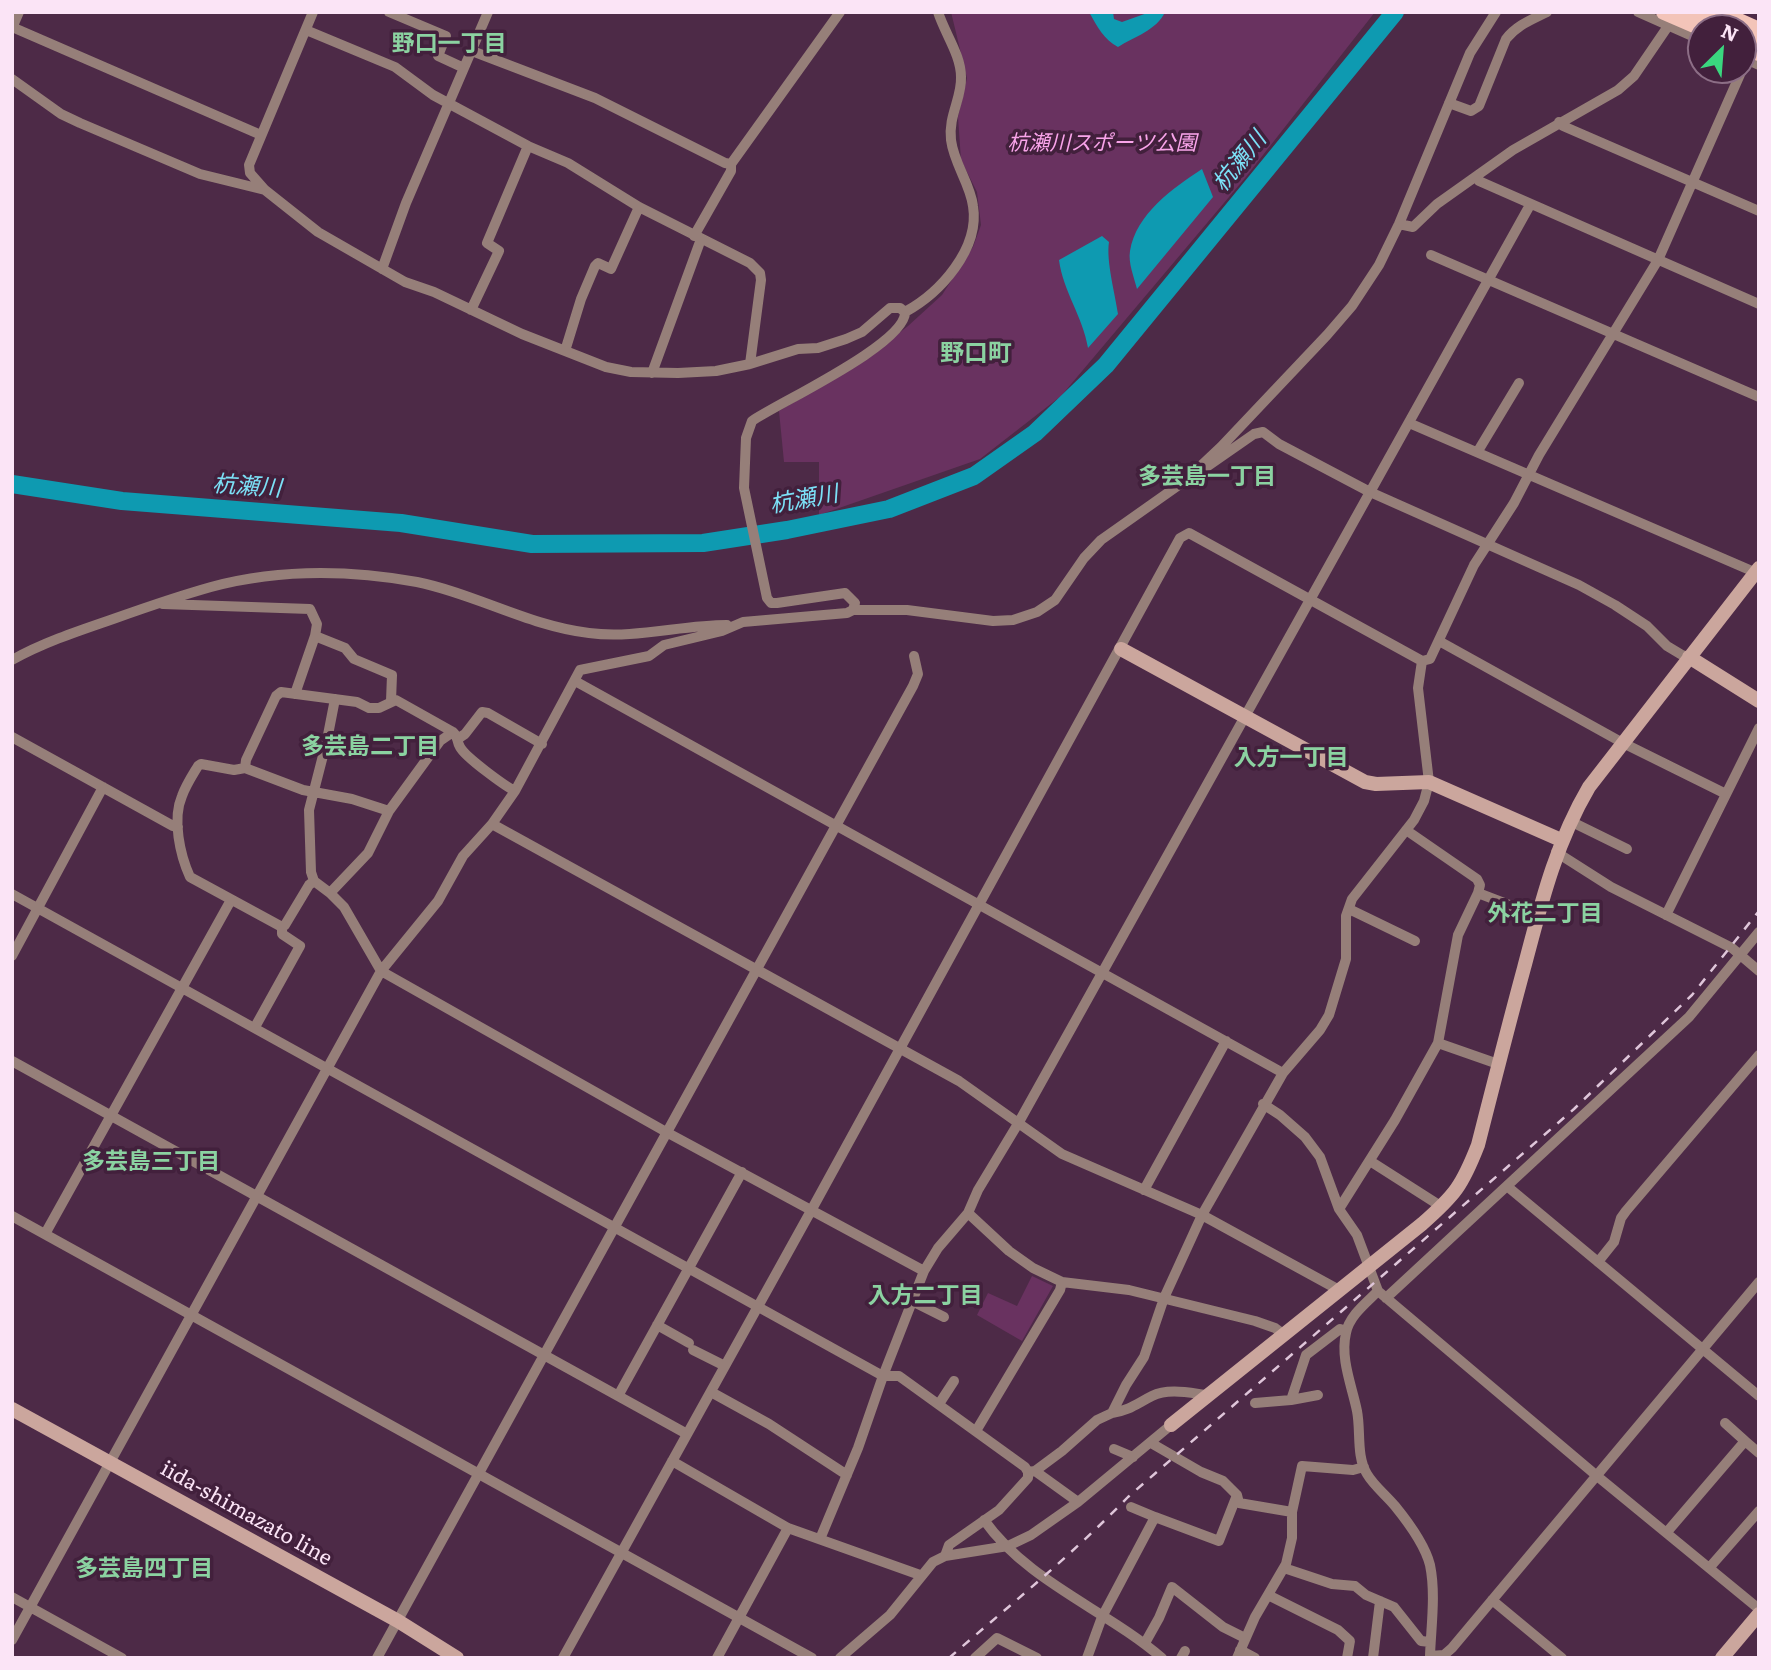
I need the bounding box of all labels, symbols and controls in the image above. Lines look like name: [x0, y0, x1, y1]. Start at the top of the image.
north arrow: [1687, 14, 1757, 84]
text: N: [1717, 16, 1743, 48]
district label: 野口一丁目: [392, 30, 506, 58]
water label: 杭瀬川: [1208, 127, 1272, 197]
park label: 杭瀬川スポーツ公園: [1008, 131, 1196, 157]
district label: 野口町: [940, 340, 1012, 368]
district label: 多芸島一丁目: [1138, 463, 1276, 491]
water label: 杭瀬川: [212, 471, 282, 503]
water label: 杭瀬川: [768, 480, 840, 520]
district label: 多芸島二丁目: [301, 733, 439, 761]
district label: 入方一丁目: [1234, 744, 1348, 772]
district label: 外花二丁目: [1488, 900, 1602, 928]
district label: 多芸島三丁目: [82, 1148, 220, 1176]
district label: 入方二丁目: [868, 1282, 982, 1310]
street label: iida-shimazato line: [156, 1456, 336, 1572]
district label: 多芸島四丁目: [75, 1555, 213, 1583]

